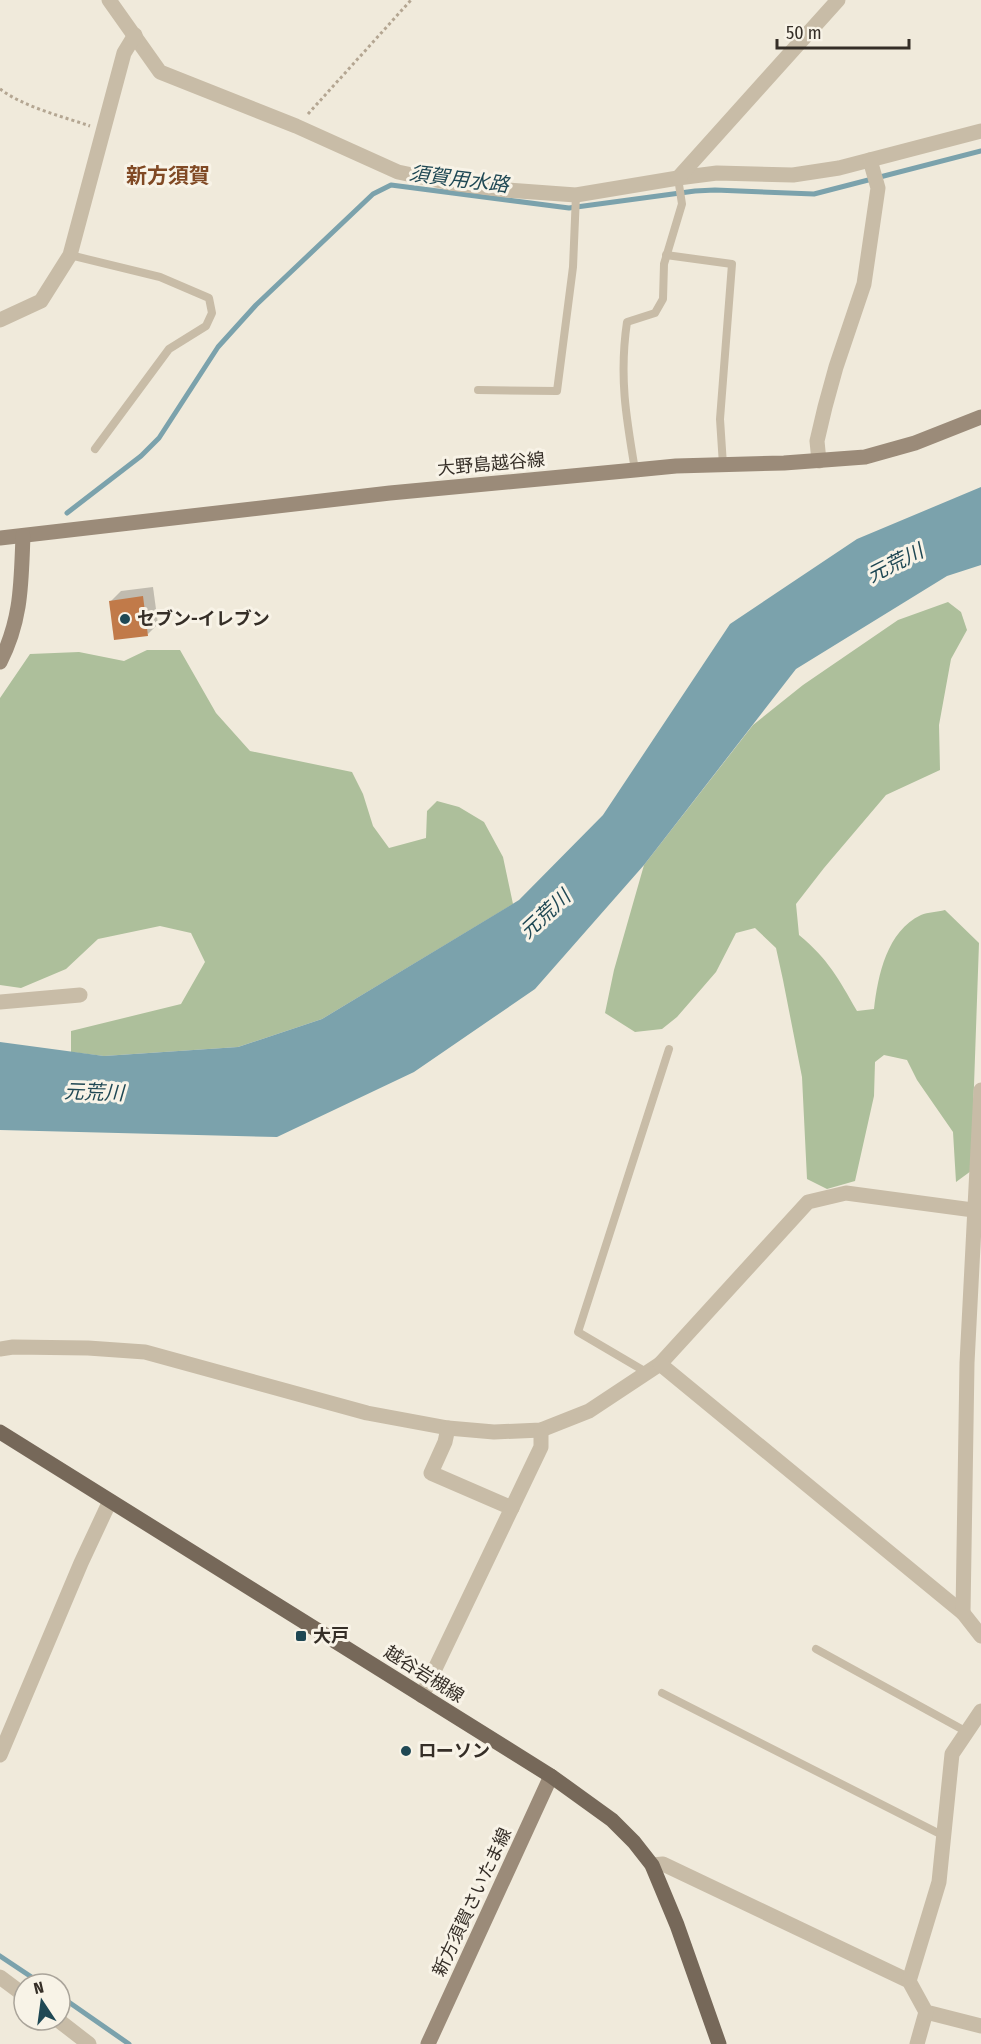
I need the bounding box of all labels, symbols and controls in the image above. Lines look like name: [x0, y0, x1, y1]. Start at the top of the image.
scale bar: [777, 12, 909, 50]
text: 50 m: [786, 22, 822, 44]
water label: 須賀用水路: [408, 161, 512, 197]
district label: 新方須賀: [126, 163, 210, 189]
street label: 大野島越谷線: [436, 448, 546, 480]
water label: 元荒川: [863, 538, 929, 587]
place label: セブン-イレブン: [137, 608, 270, 630]
marker: セブン-イレブン: [118, 612, 132, 626]
water label: 元荒川: [515, 883, 577, 943]
water label: 元荒川: [64, 1079, 126, 1105]
place label: 大戸: [313, 1625, 349, 1647]
marker: 大戸: [294, 1629, 308, 1643]
street label: 越谷岩槻線: [380, 1641, 468, 1707]
place label: ローソン: [418, 1740, 490, 1762]
marker: ローソン: [399, 1744, 413, 1758]
street label: 新方須賀さいたま線: [428, 1824, 516, 1980]
north arrow: [12, 1972, 72, 2032]
text: N: [32, 1978, 46, 1998]

